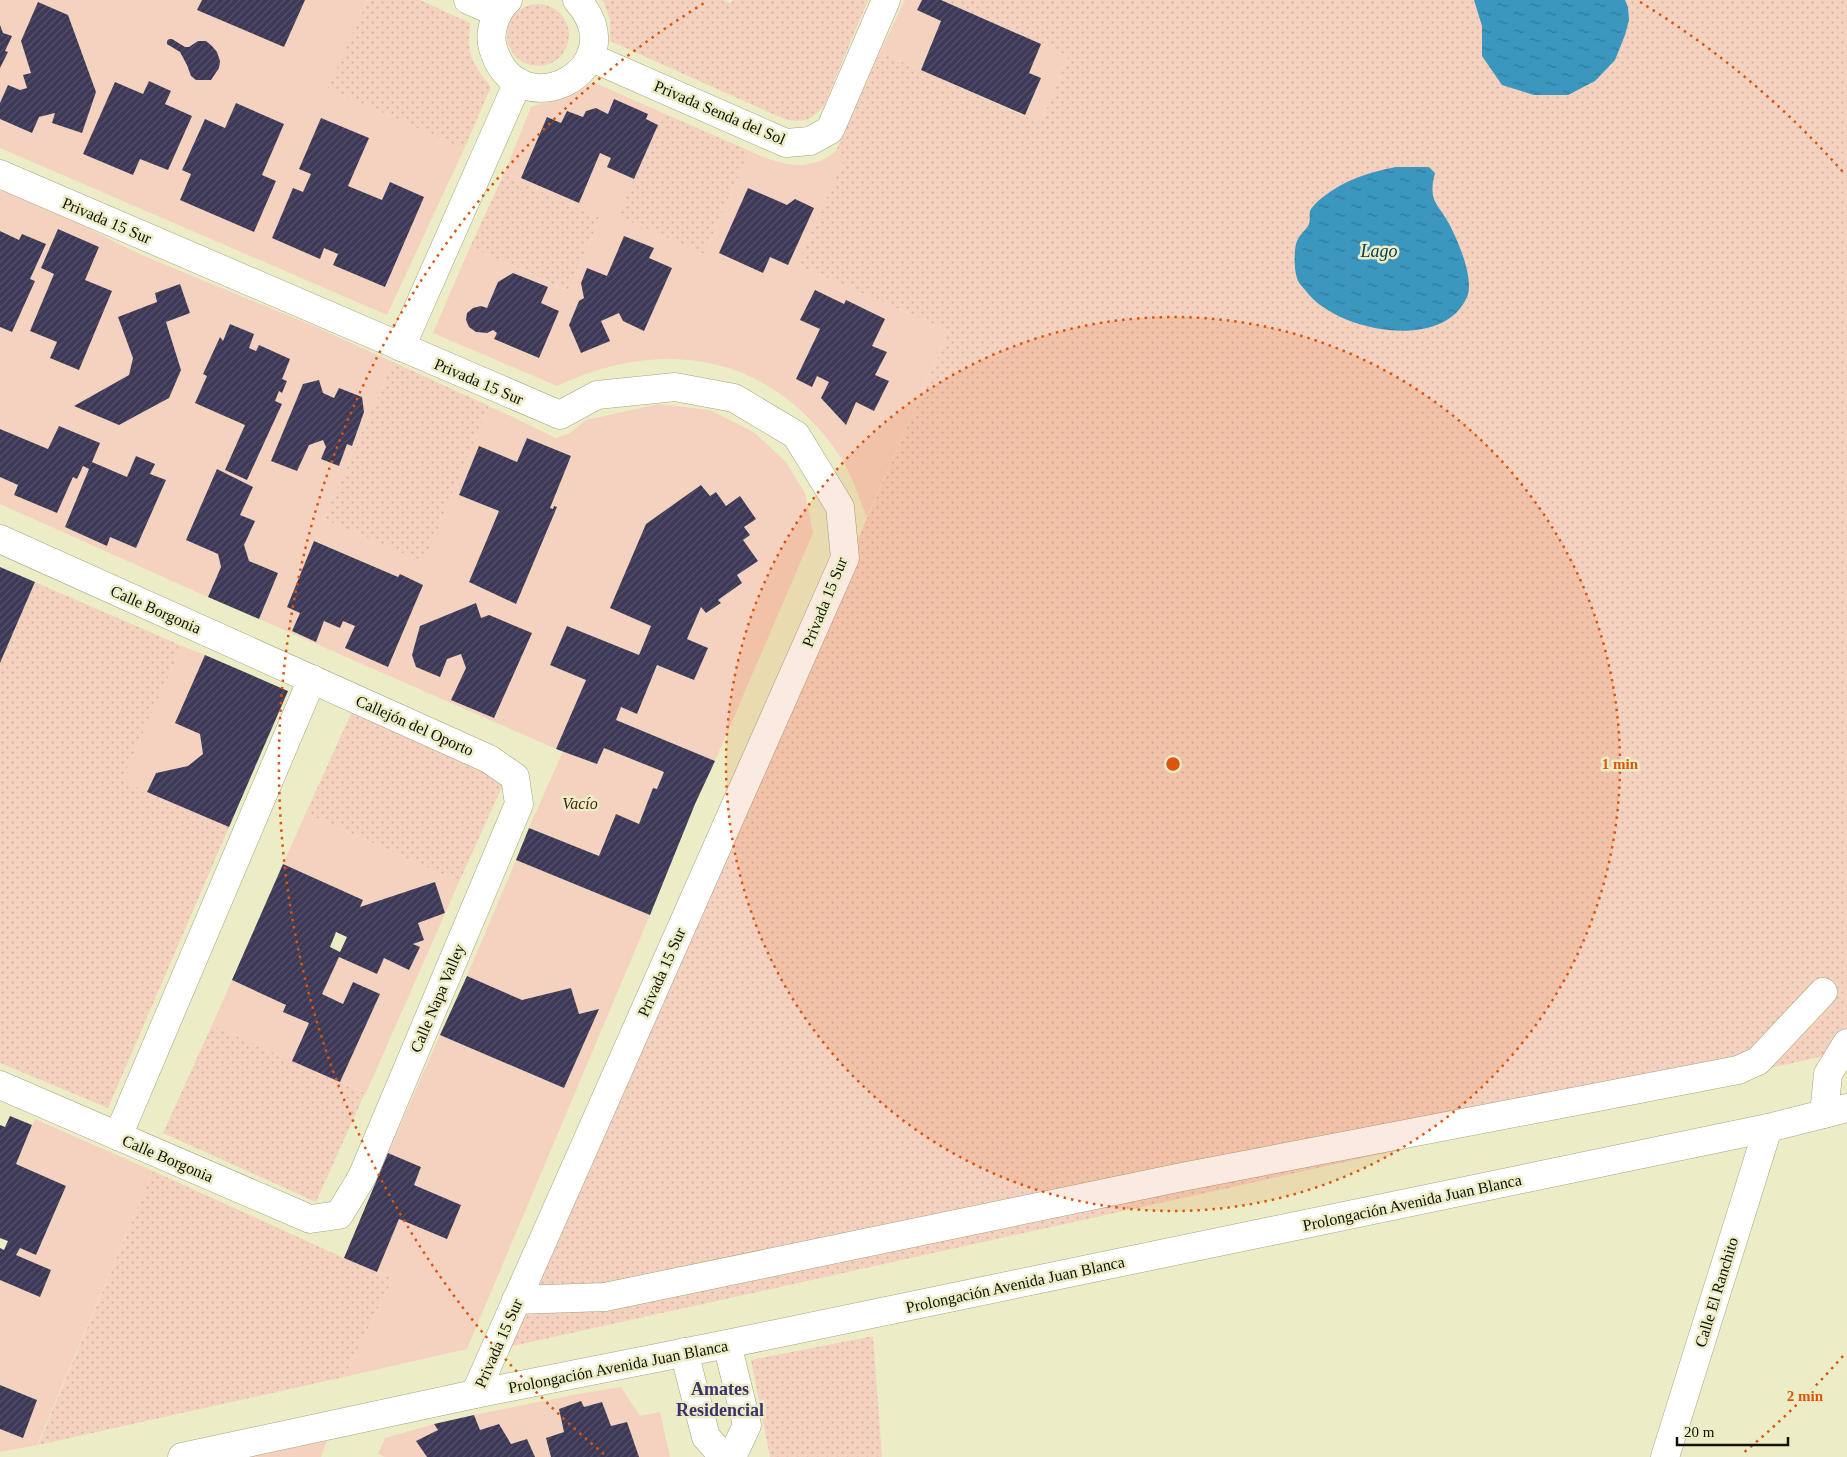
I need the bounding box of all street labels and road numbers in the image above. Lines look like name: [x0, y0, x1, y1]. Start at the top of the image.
street label: Privada Senda del Sol: [652, 77, 788, 148]
street label: Privada 15 Sur: [60, 194, 155, 247]
street label: Privada 15 Sur: [432, 355, 527, 408]
street label: Privada 15 Sur: [799, 554, 850, 649]
street label: Calle Borgonia: [108, 582, 204, 638]
street label: Callejón del Oporto: [353, 692, 476, 760]
street label: Privada 15 Sur: [634, 925, 689, 1019]
street label: Calle Napa Valley: [407, 941, 469, 1055]
street label: Calle Borgonia: [119, 1132, 216, 1186]
street label: Prolongación Avenida Juan Blanca: [1301, 1171, 1523, 1235]
street label: Calle El Ranchito: [1692, 1235, 1741, 1349]
street label: Prolongación Avenida Juan Blanca: [904, 1253, 1126, 1317]
street label: Privada 15 Sur: [471, 1296, 526, 1390]
street label: Prolongación Avenida Juan Blanca: [507, 1337, 729, 1397]

